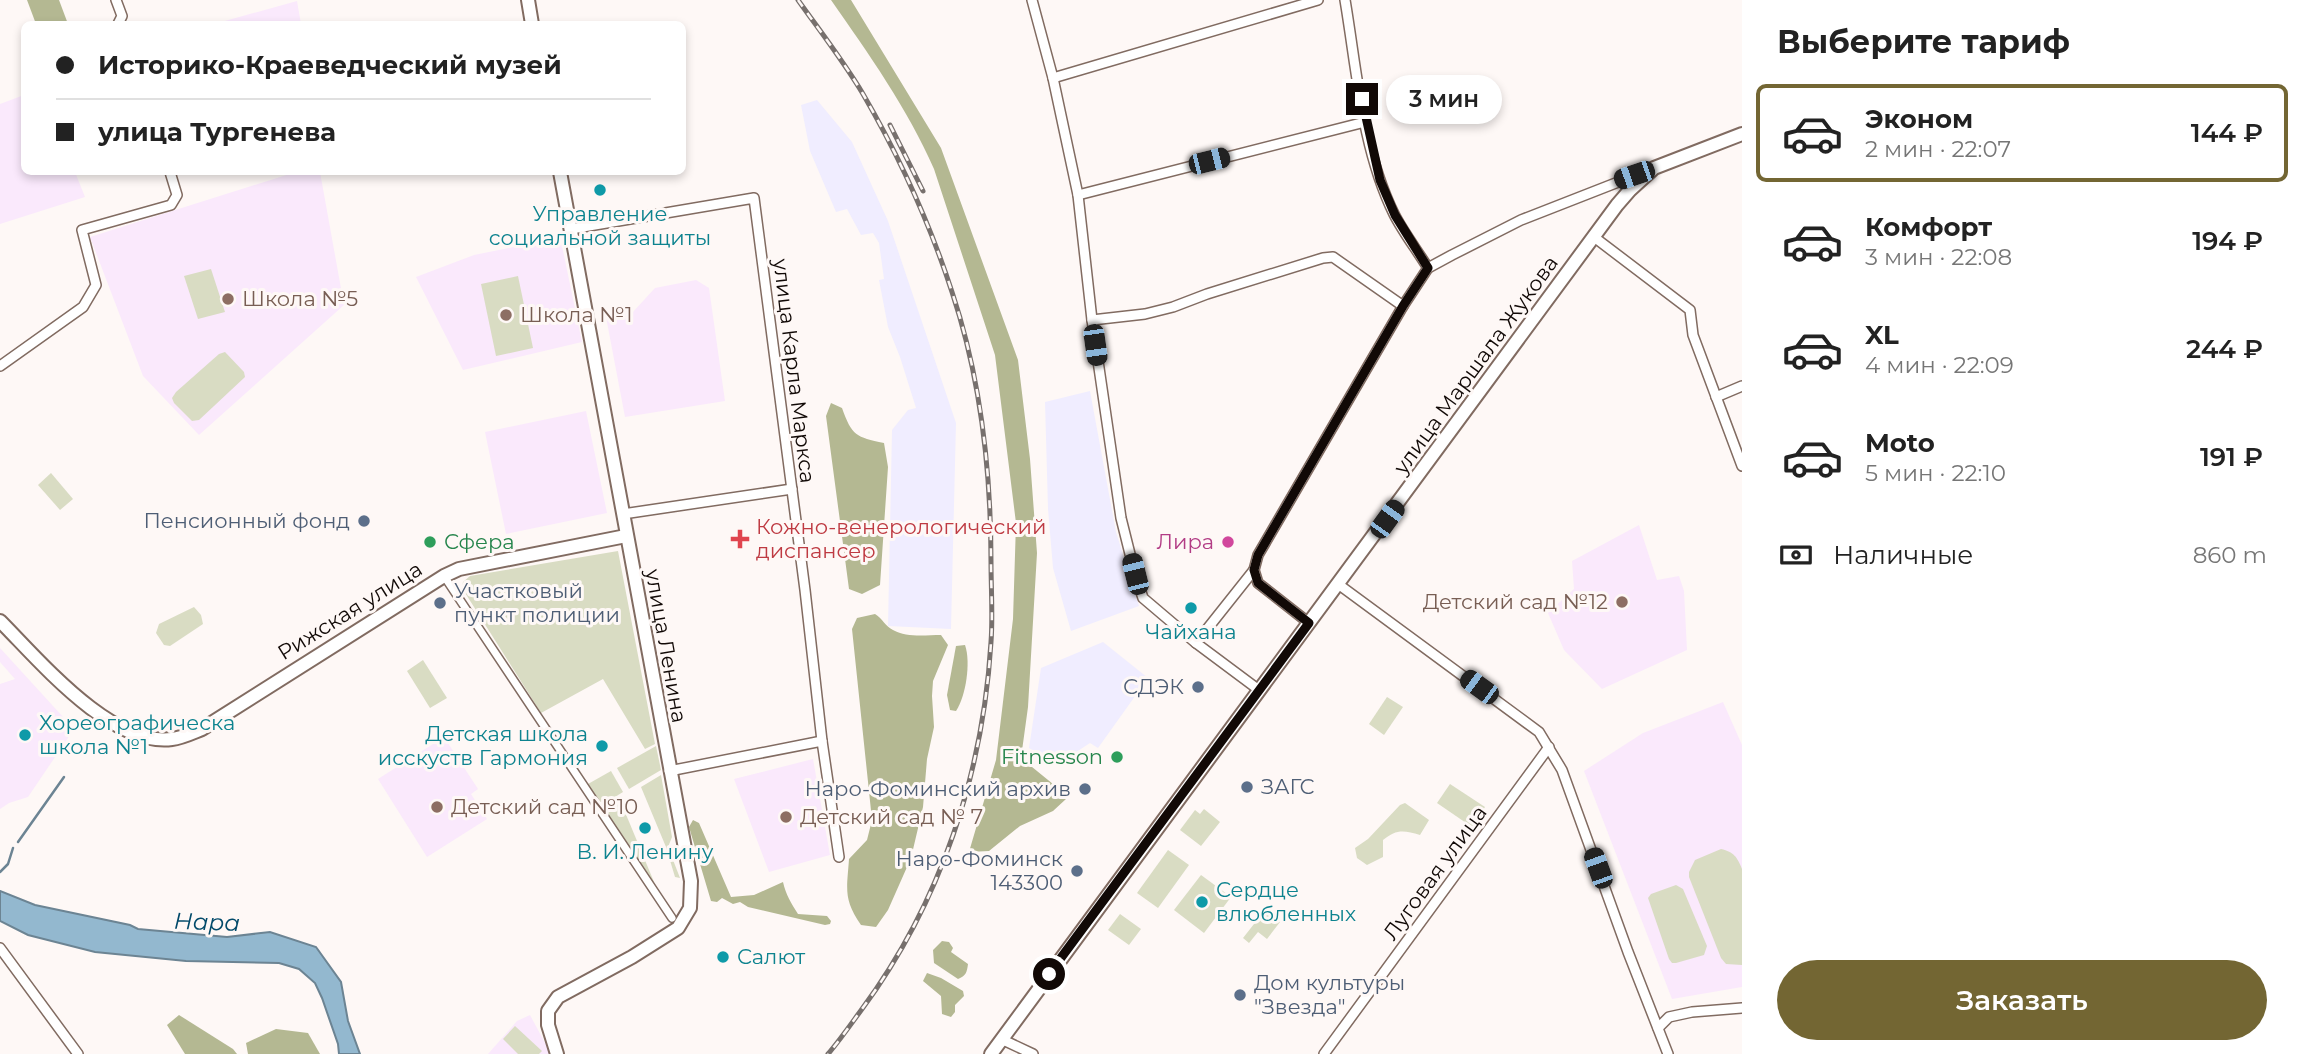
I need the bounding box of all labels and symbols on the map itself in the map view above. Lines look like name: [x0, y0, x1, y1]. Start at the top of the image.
callout: 3 мин: [1386, 74, 1502, 124]
route end: [1346, 83, 1378, 115]
car: [1187, 146, 1232, 176]
car: [1611, 158, 1658, 192]
marker: Управление социальной защиты: [592, 182, 608, 198]
place label: Управление социальной защиты: [489, 201, 711, 250]
street label: улица Маршала Жукова: [1388, 251, 1563, 479]
street label: улица Карла Маркса: [768, 256, 821, 485]
place label: Школа №5: [242, 286, 358, 311]
marker: Школа №5: [220, 291, 236, 307]
place label: Школа №1: [520, 302, 633, 327]
marker: Школа №1: [498, 307, 514, 323]
car: [1082, 323, 1109, 367]
car: [1367, 496, 1408, 542]
place label: Пенсионный фонд: [143, 508, 350, 533]
marker: Пенсионный фонд: [356, 513, 372, 529]
place label: Кожно-венерологический диспансер: [756, 514, 1046, 563]
place label: Сфера: [444, 529, 515, 554]
marker: Кожно-венерологический диспансер: [730, 529, 750, 549]
place label: Лира: [1156, 529, 1214, 554]
marker: Сфера: [422, 534, 438, 550]
marker: Лира: [1220, 534, 1236, 550]
car: [1120, 551, 1151, 597]
street label: Рижская улица: [273, 556, 427, 665]
street label: улица Ленина: [641, 566, 692, 725]
place label: Участковый пункт полиции: [454, 578, 620, 627]
place label: Детский сад №12: [1423, 589, 1608, 614]
marker: Детский сад №12: [1614, 594, 1630, 610]
marker: Участковый пункт полиции: [432, 595, 448, 611]
marker: Чайхана: [1183, 600, 1199, 616]
place label: Чайхана: [1145, 619, 1237, 644]
car: [1456, 666, 1503, 708]
place label: СДЭК: [1123, 674, 1184, 699]
marker: СДЭК: [1190, 679, 1206, 695]
place label: Хореографическа школа №1: [39, 710, 235, 759]
place label: Детская школа исскуств Гармония: [378, 721, 588, 770]
marker: Хореографическа школа №1: [17, 727, 33, 743]
marker: Детская школа исскуств Гармония: [594, 738, 610, 754]
place label: Fitnesson: [1001, 744, 1103, 769]
marker: Fitnesson: [1109, 749, 1125, 765]
place label: ЗАГС: [1261, 774, 1315, 799]
place label: Наро-Фоминский архив: [805, 776, 1071, 801]
marker: ЗАГС: [1239, 779, 1255, 795]
marker: Наро-Фоминский архив: [1077, 781, 1093, 797]
place label: Детский сад №10: [451, 794, 638, 819]
marker: Детский сад №10: [429, 799, 445, 815]
street label: Луговая улица: [1378, 801, 1492, 945]
place label: Детский сад № 7: [800, 804, 983, 829]
marker: Детский сад № 7: [778, 809, 794, 825]
marker: В. И. Ленину: [637, 820, 653, 836]
place label: В. И. Ленину: [577, 839, 714, 864]
car: [1581, 845, 1616, 891]
place label: Наро-Фоминск 143300: [896, 846, 1063, 895]
marker: Наро-Фоминск 143300: [1069, 863, 1085, 879]
place label: Сердце влюбленных: [1216, 877, 1356, 926]
marker: Сердце влюбленных: [1194, 894, 1210, 910]
water label: Нара: [173, 907, 241, 937]
place label: Салют: [737, 944, 805, 969]
marker: Салют: [715, 949, 731, 965]
route start: [1033, 958, 1065, 990]
place label: Дом культуры "Звезда": [1254, 970, 1405, 1019]
marker: Дом культуры "Звезда": [1232, 987, 1248, 1003]

